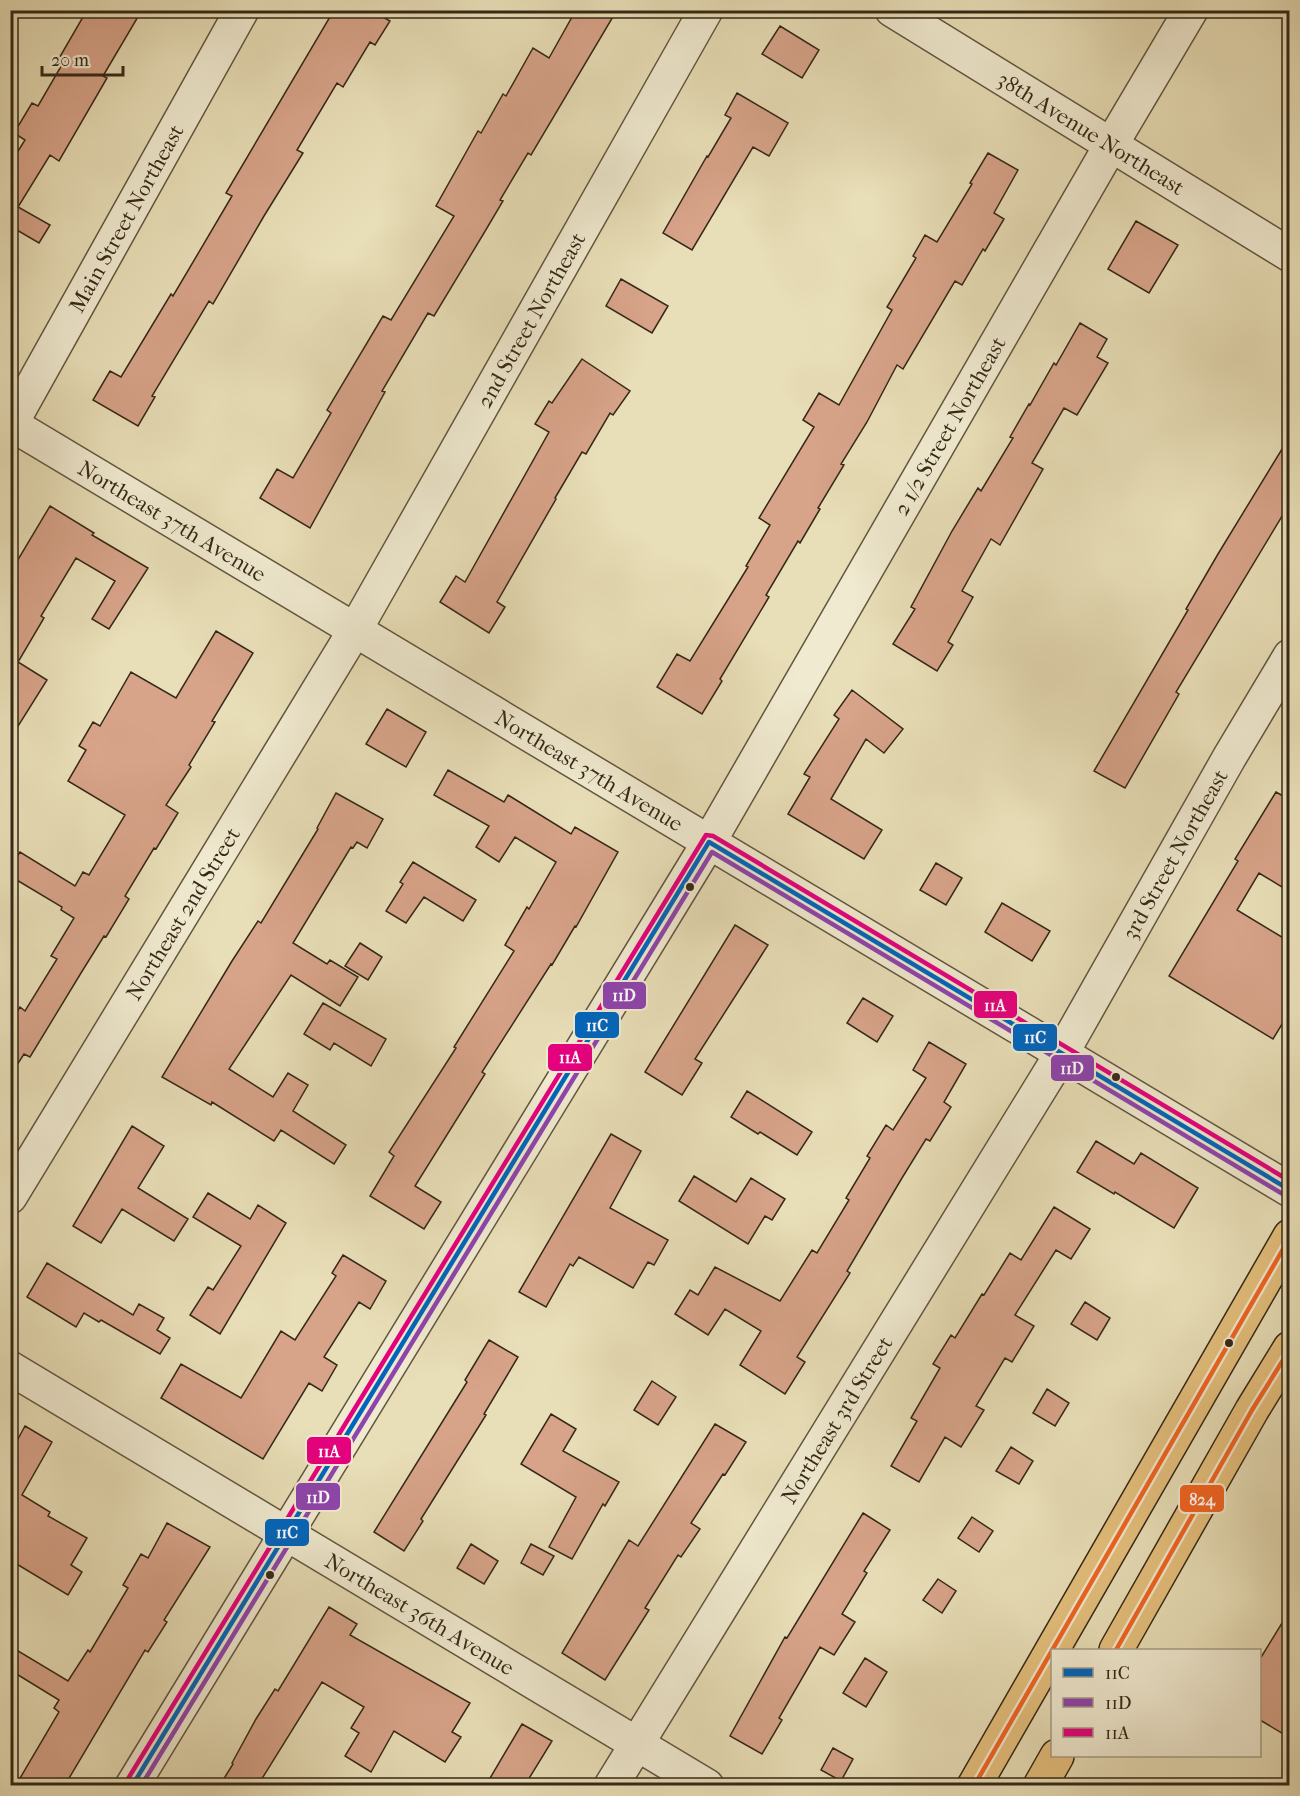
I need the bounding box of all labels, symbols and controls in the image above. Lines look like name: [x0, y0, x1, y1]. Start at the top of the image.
scale bar: [42, 39, 123, 77]
text: 20 m: [51, 50, 89, 71]
street label: 38th Avenue Northeast: [992, 66, 1189, 201]
street label: Main Street Northeast: [64, 120, 190, 317]
street label: 2nd Street Northeast: [471, 228, 591, 413]
street label: 2 1/2 Street Northeast: [888, 332, 1012, 520]
street label: Northeast 37th Avenue: [73, 455, 270, 588]
street label: Northeast 37th Avenue: [490, 705, 687, 837]
street label: 3rd Street Northeast: [1117, 765, 1234, 945]
street label: Northeast 2nd Street: [121, 823, 246, 1005]
unlabelled marker: [684, 881, 696, 893]
line badge: 11D: [602, 981, 647, 1010]
text: 11D: [612, 986, 636, 1005]
line badge: 11A: [973, 990, 1018, 1019]
text: 11A: [984, 996, 1007, 1015]
line badge: 11C: [574, 1011, 620, 1039]
text: 11C: [586, 1016, 608, 1035]
line badge: 11C: [1012, 1023, 1058, 1052]
text: 11C: [1024, 1028, 1046, 1047]
line badge: 11A: [547, 1043, 593, 1072]
text: 11A: [559, 1048, 582, 1067]
line badge: 11D: [1050, 1054, 1095, 1082]
text: 11D: [1060, 1059, 1084, 1078]
unlabelled marker: [1110, 1071, 1122, 1083]
street label: Northeast 3rd Street: [776, 1332, 899, 1509]
unlabelled marker: [1223, 1337, 1235, 1349]
line badge: 11A: [306, 1436, 352, 1465]
text: 11A: [318, 1442, 341, 1461]
line badge: 11D: [295, 1482, 341, 1511]
line badge: 824: [1179, 1484, 1225, 1513]
text: 11D: [306, 1488, 330, 1507]
text: 824: [1189, 1490, 1216, 1510]
line badge: 11C: [264, 1518, 310, 1547]
text: 11C: [276, 1523, 298, 1542]
street label: Northeast 36th Avenue: [320, 1548, 519, 1681]
unlabelled marker: [264, 1569, 276, 1581]
legend: [1051, 1649, 1261, 1757]
text: 11C: [1105, 1663, 1130, 1684]
text: 11D: [1105, 1693, 1132, 1714]
text: 11A: [1105, 1723, 1130, 1744]

